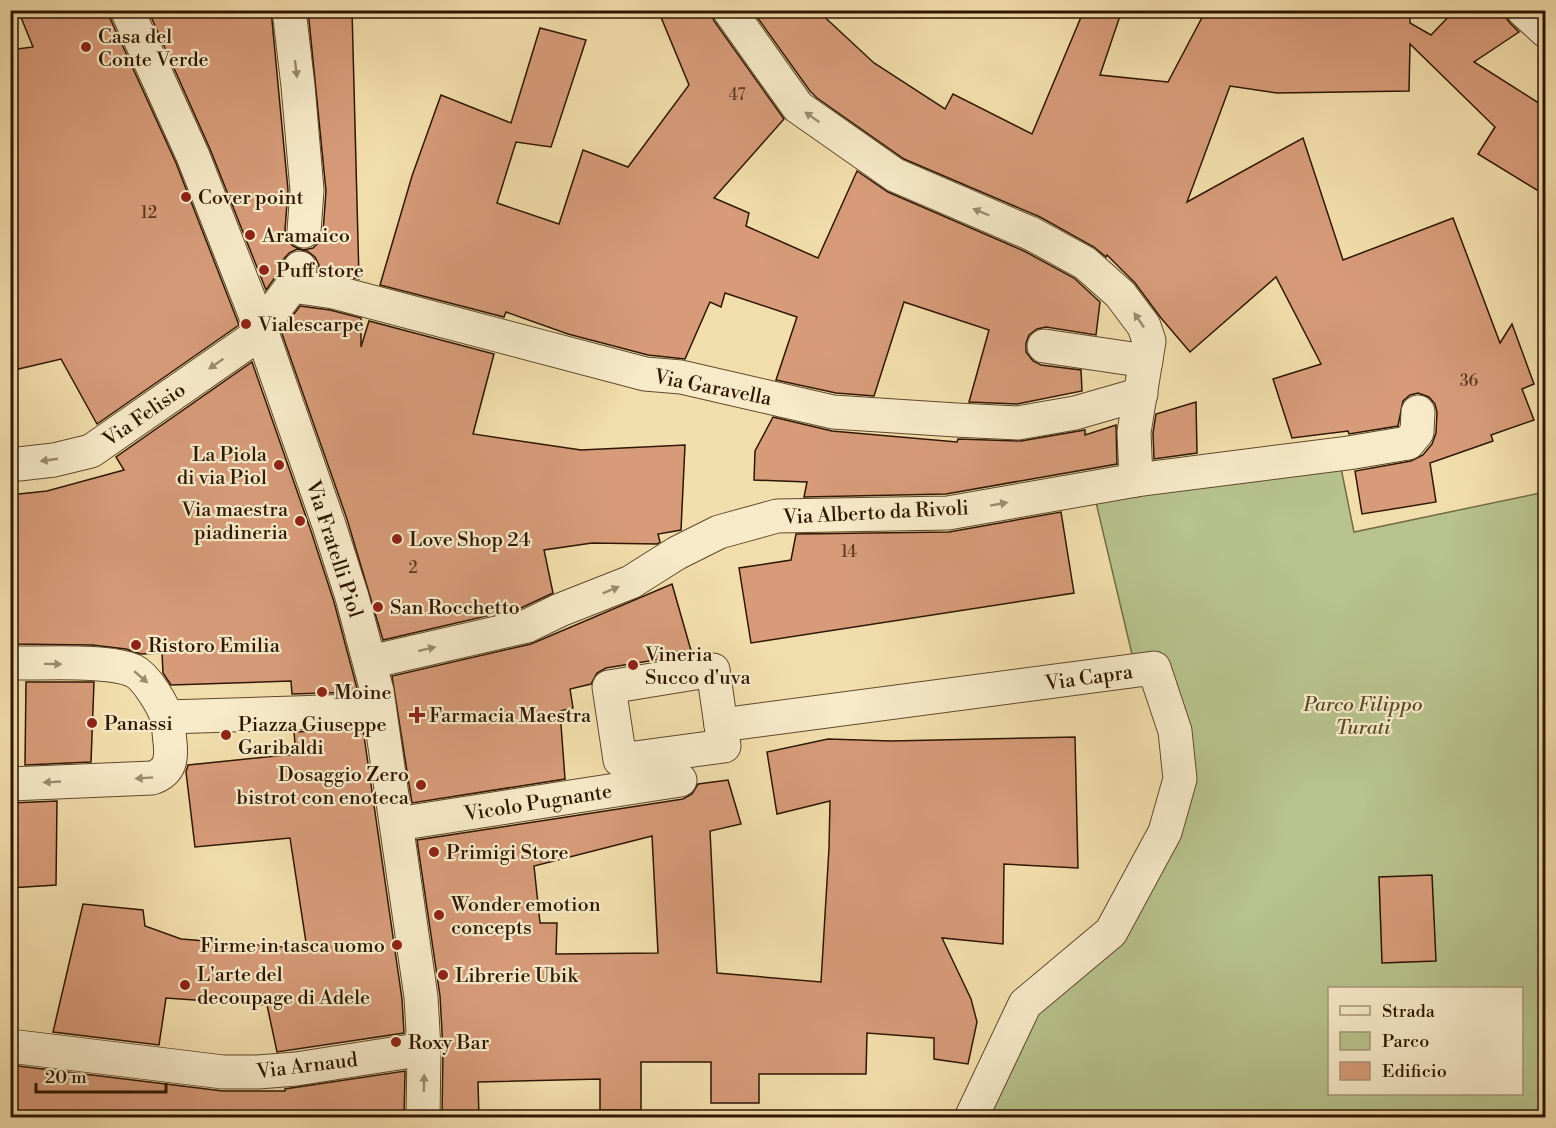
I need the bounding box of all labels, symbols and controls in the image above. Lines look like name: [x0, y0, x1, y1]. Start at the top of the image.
place label: Casa del Conte Verde: [98, 25, 209, 73]
marker: Casa del Conte Verde: [79, 40, 93, 54]
one-way arrow: [291, 59, 301, 78]
house number: 47: [729, 85, 745, 105]
one-way arrow: [805, 111, 821, 123]
place label: Cover point: [198, 186, 303, 211]
marker: Cover point: [179, 190, 193, 204]
house number: 12: [141, 203, 157, 223]
one-way arrow: [973, 208, 990, 217]
place label: Aramaico: [261, 224, 350, 249]
marker: Aramaico: [243, 228, 257, 242]
place label: Puff store: [276, 259, 364, 284]
marker: Puff store: [257, 263, 271, 277]
place label: Vialescarpe: [257, 313, 364, 338]
one-way arrow: [1133, 313, 1145, 329]
marker: Vialescarpe: [239, 317, 253, 331]
one-way arrow: [208, 358, 224, 370]
street label: Via Garavella: [651, 365, 774, 412]
house number: 36: [1460, 371, 1479, 391]
street label: Via Felisio: [98, 378, 191, 453]
place label: La Piola di via Piol: [177, 443, 268, 491]
one-way arrow: [39, 455, 58, 464]
marker: La Piola di via Piol: [272, 458, 286, 472]
street label: Via Fratelli Piol: [299, 477, 368, 621]
street label: Via Alberto da Rivoli: [782, 496, 970, 531]
place label: Via maestra piadineria: [181, 498, 289, 546]
one-way arrow: [989, 499, 1008, 508]
marker: Via maestra piadineria: [293, 514, 307, 528]
place label: Love Shop 24: [409, 528, 531, 553]
marker: Love Shop 24: [390, 532, 404, 546]
house number: 14: [841, 542, 857, 562]
house number: 2: [408, 558, 418, 578]
one-way arrow: [603, 585, 621, 595]
place label: San Rocchetto: [390, 596, 520, 621]
marker: San Rocchetto: [371, 600, 385, 614]
place label: Ristoro Emilia: [148, 634, 281, 659]
marker: Ristoro Emilia: [129, 638, 143, 652]
one-way arrow: [417, 643, 436, 653]
place label: Vineria Succo d'uva: [644, 643, 752, 691]
marker: Vineria Succo d'uva: [626, 658, 640, 672]
one-way arrow: [44, 659, 63, 669]
street label: Via Capra: [1043, 660, 1135, 697]
one-way arrow: [133, 671, 148, 684]
place label: Moine: [334, 681, 392, 706]
marker: Moine: [315, 685, 329, 699]
park label: Parco Filippo Turati: [1302, 693, 1423, 741]
place label: Farmacia Maestra: [429, 704, 592, 729]
marker: Farmacia Maestra: [410, 708, 424, 722]
place label: Panassi: [104, 712, 173, 737]
place label: Piazza Giuseppe Garibaldi: [238, 713, 387, 761]
marker: Panassi: [85, 716, 99, 730]
marker: Piazza Giuseppe Garibaldi: [219, 728, 233, 742]
place label: Dosaggio Zero bistrot con enoteca: [237, 763, 410, 811]
one-way arrow: [134, 774, 153, 783]
one-way arrow: [42, 777, 61, 786]
marker: Dosaggio Zero bistrot con enoteca: [414, 778, 428, 792]
street label: Vicolo Pugnante: [462, 779, 614, 828]
place label: Primigi Store: [446, 841, 569, 866]
marker: Primigi Store: [427, 845, 441, 859]
place label: Wonder emotion concepts: [450, 893, 601, 941]
marker: Wonder emotion concepts: [432, 908, 446, 922]
place label: Firme in tasca uomo: [200, 934, 385, 959]
marker: Firme in tasca uomo: [390, 938, 404, 952]
place label: L'arte del decoupage di Adele: [197, 963, 370, 1011]
place label: Librerie Ubik: [455, 964, 579, 989]
marker: Librerie Ubik: [436, 968, 450, 982]
marker: L'arte del decoupage di Adele: [178, 978, 192, 992]
legend: [1328, 987, 1523, 1095]
text: Strada: [1382, 1000, 1436, 1023]
text: Parco: [1382, 1030, 1429, 1053]
place label: Roxy Bar: [408, 1031, 490, 1056]
marker: Roxy Bar: [389, 1035, 403, 1049]
street label: Via Arnaud: [254, 1048, 360, 1085]
scale bar: [36, 1056, 166, 1094]
text: Edificio: [1382, 1060, 1447, 1083]
text: 20 m: [45, 1066, 87, 1089]
one-way arrow: [419, 1074, 429, 1093]

